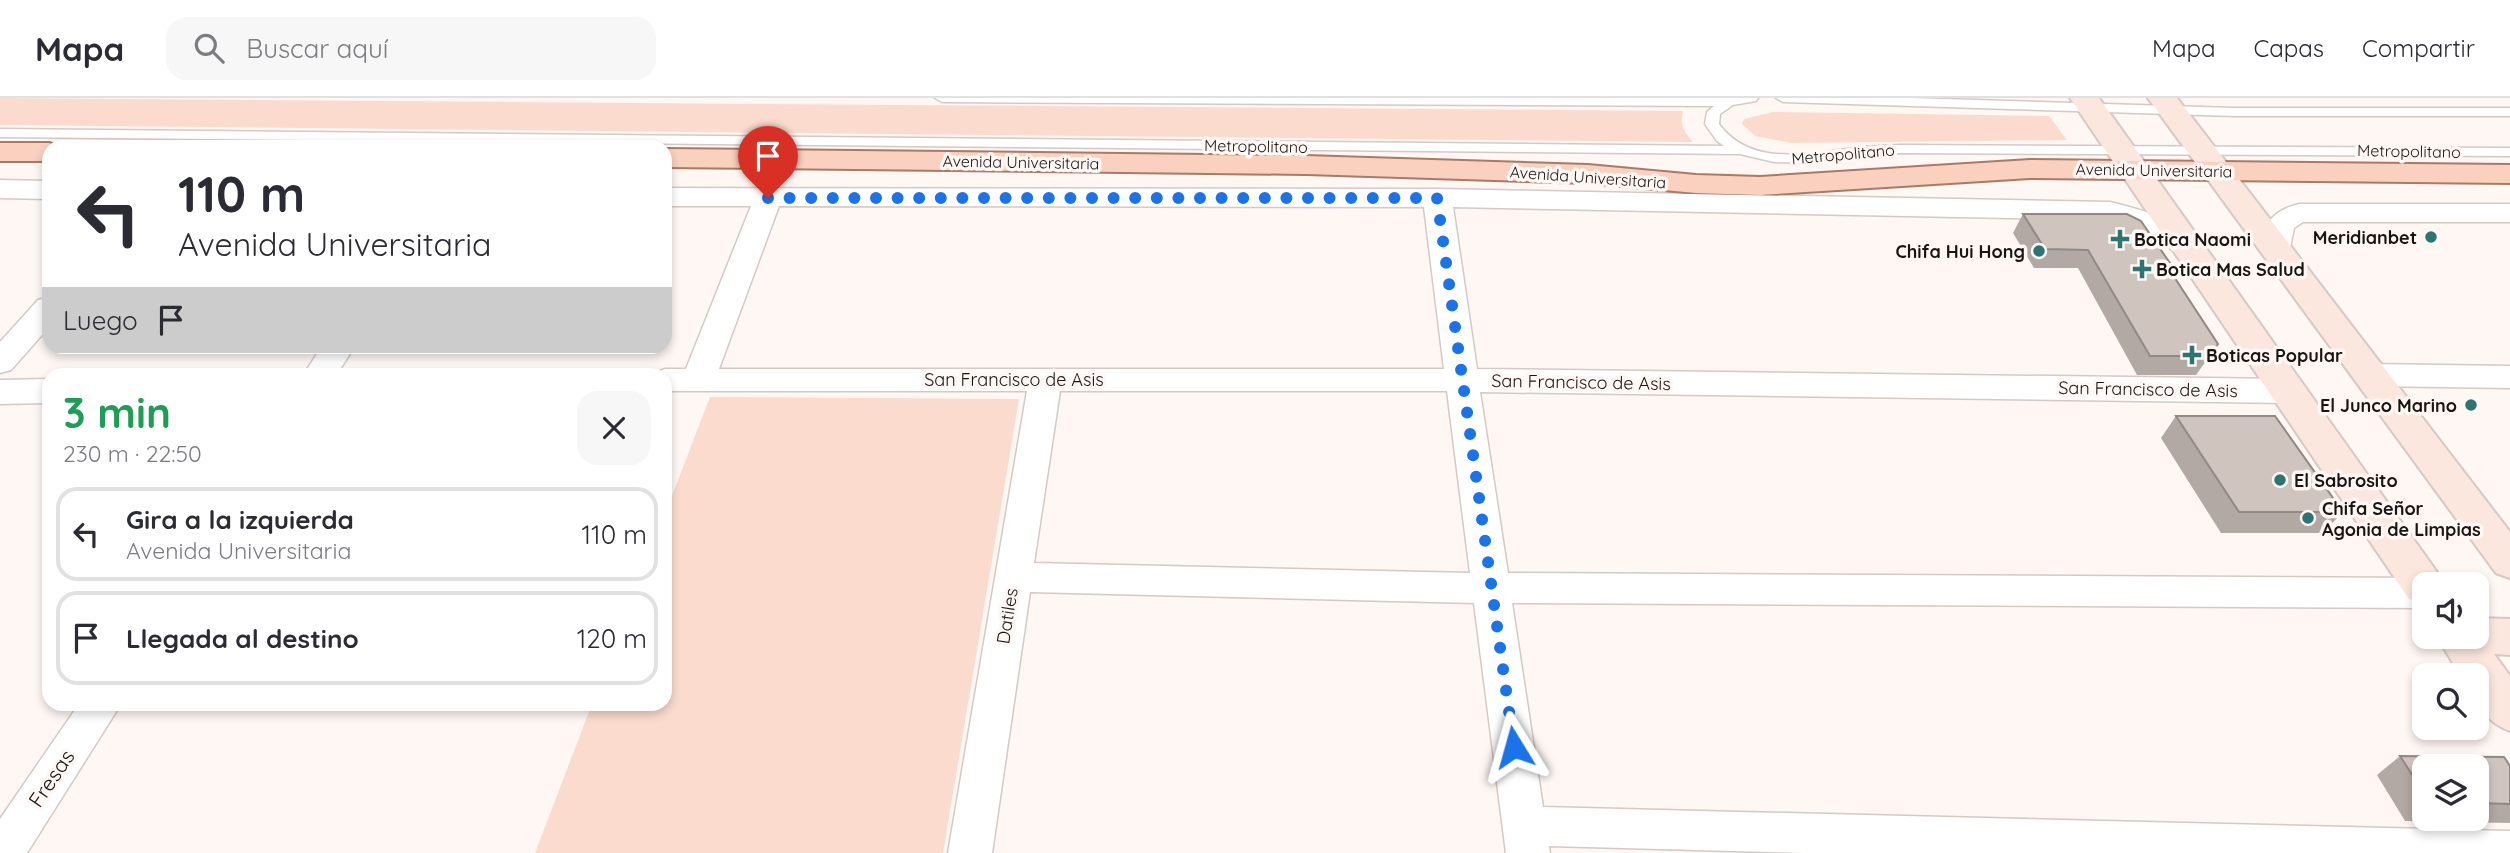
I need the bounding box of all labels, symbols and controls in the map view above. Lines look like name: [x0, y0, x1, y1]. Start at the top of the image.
search box: [166, 17, 656, 80]
text: Mapa: [35, 28, 124, 69]
icon: search: [190, 29, 228, 67]
text: Buscar aquí: [246, 32, 388, 65]
text: Mapa: [2152, 33, 2216, 63]
text: Capas: [2254, 33, 2324, 63]
text: Compartir: [2362, 33, 2475, 63]
pin: [738, 126, 798, 198]
street label: Metropolitano: [1204, 135, 1308, 157]
icon: arrive: [749, 137, 787, 175]
street label: Metropolitano: [1790, 140, 1896, 168]
street label: Metropolitano: [2357, 140, 2461, 162]
street label: Avenida Universitaria: [942, 151, 1100, 173]
street label: Avenida Universitaria: [2075, 159, 2233, 181]
street label: Avenida Universitaria: [1509, 162, 1667, 192]
text: 110 m: [178, 163, 305, 224]
icon: left: [63, 168, 154, 259]
text: Avenida Universitaria: [178, 224, 492, 264]
place label: Meridianbet: [2313, 226, 2417, 249]
place label: Botica Naomi: [2134, 228, 2251, 251]
marker: Meridianbet: [2423, 229, 2439, 245]
marker: Botica Naomi: [2112, 231, 2128, 247]
place label: Chifa Hui Hong: [1896, 240, 2025, 263]
marker: Chifa Hui Hong: [2031, 243, 2047, 259]
place label: Botica Mas Salud: [2156, 258, 2305, 281]
marker: Botica Mas Salud: [2134, 261, 2150, 277]
icon: arrive: [152, 301, 190, 339]
text: Luego: [63, 304, 138, 337]
place label: Boticas Popular: [2206, 344, 2343, 367]
marker: Boticas Popular: [2184, 347, 2200, 363]
street label: San Francisco de Asis: [924, 368, 1104, 391]
street label: San Francisco de Asis: [1491, 369, 1671, 395]
street label: San Francisco de Asis: [2058, 376, 2238, 402]
text: 3 min: [63, 386, 171, 439]
button: close: [577, 391, 651, 465]
place label: El Junco Marino: [2320, 394, 2457, 417]
marker: El Junco Marino: [2463, 397, 2479, 413]
text: 230 m · 22:50: [63, 439, 202, 468]
place label: El Sabrosito: [2294, 469, 2398, 492]
marker: El Sabrosito: [2272, 472, 2288, 488]
place label: Chifa Señor Agonia de Limpias: [2322, 497, 2481, 541]
text: Gira a la izquierda: [126, 503, 354, 536]
marker: Chifa Señor Agonia de Limpias: [2300, 510, 2316, 526]
icon: left: [67, 515, 105, 553]
text: 110 m: [581, 518, 647, 551]
text: Avenida Universitaria: [126, 536, 351, 565]
map controls: [2412, 572, 2489, 831]
button: sound: [2412, 572, 2489, 649]
street label: Datiles: [991, 586, 1023, 646]
icon: arrive: [67, 619, 105, 657]
text: Llegada al destino: [126, 622, 359, 655]
text: 120 m: [577, 622, 647, 655]
button: search: [2412, 663, 2489, 740]
position arrow: [1477, 710, 1551, 784]
street label: Fresas: [22, 744, 80, 812]
button: layers: [2412, 754, 2489, 831]

